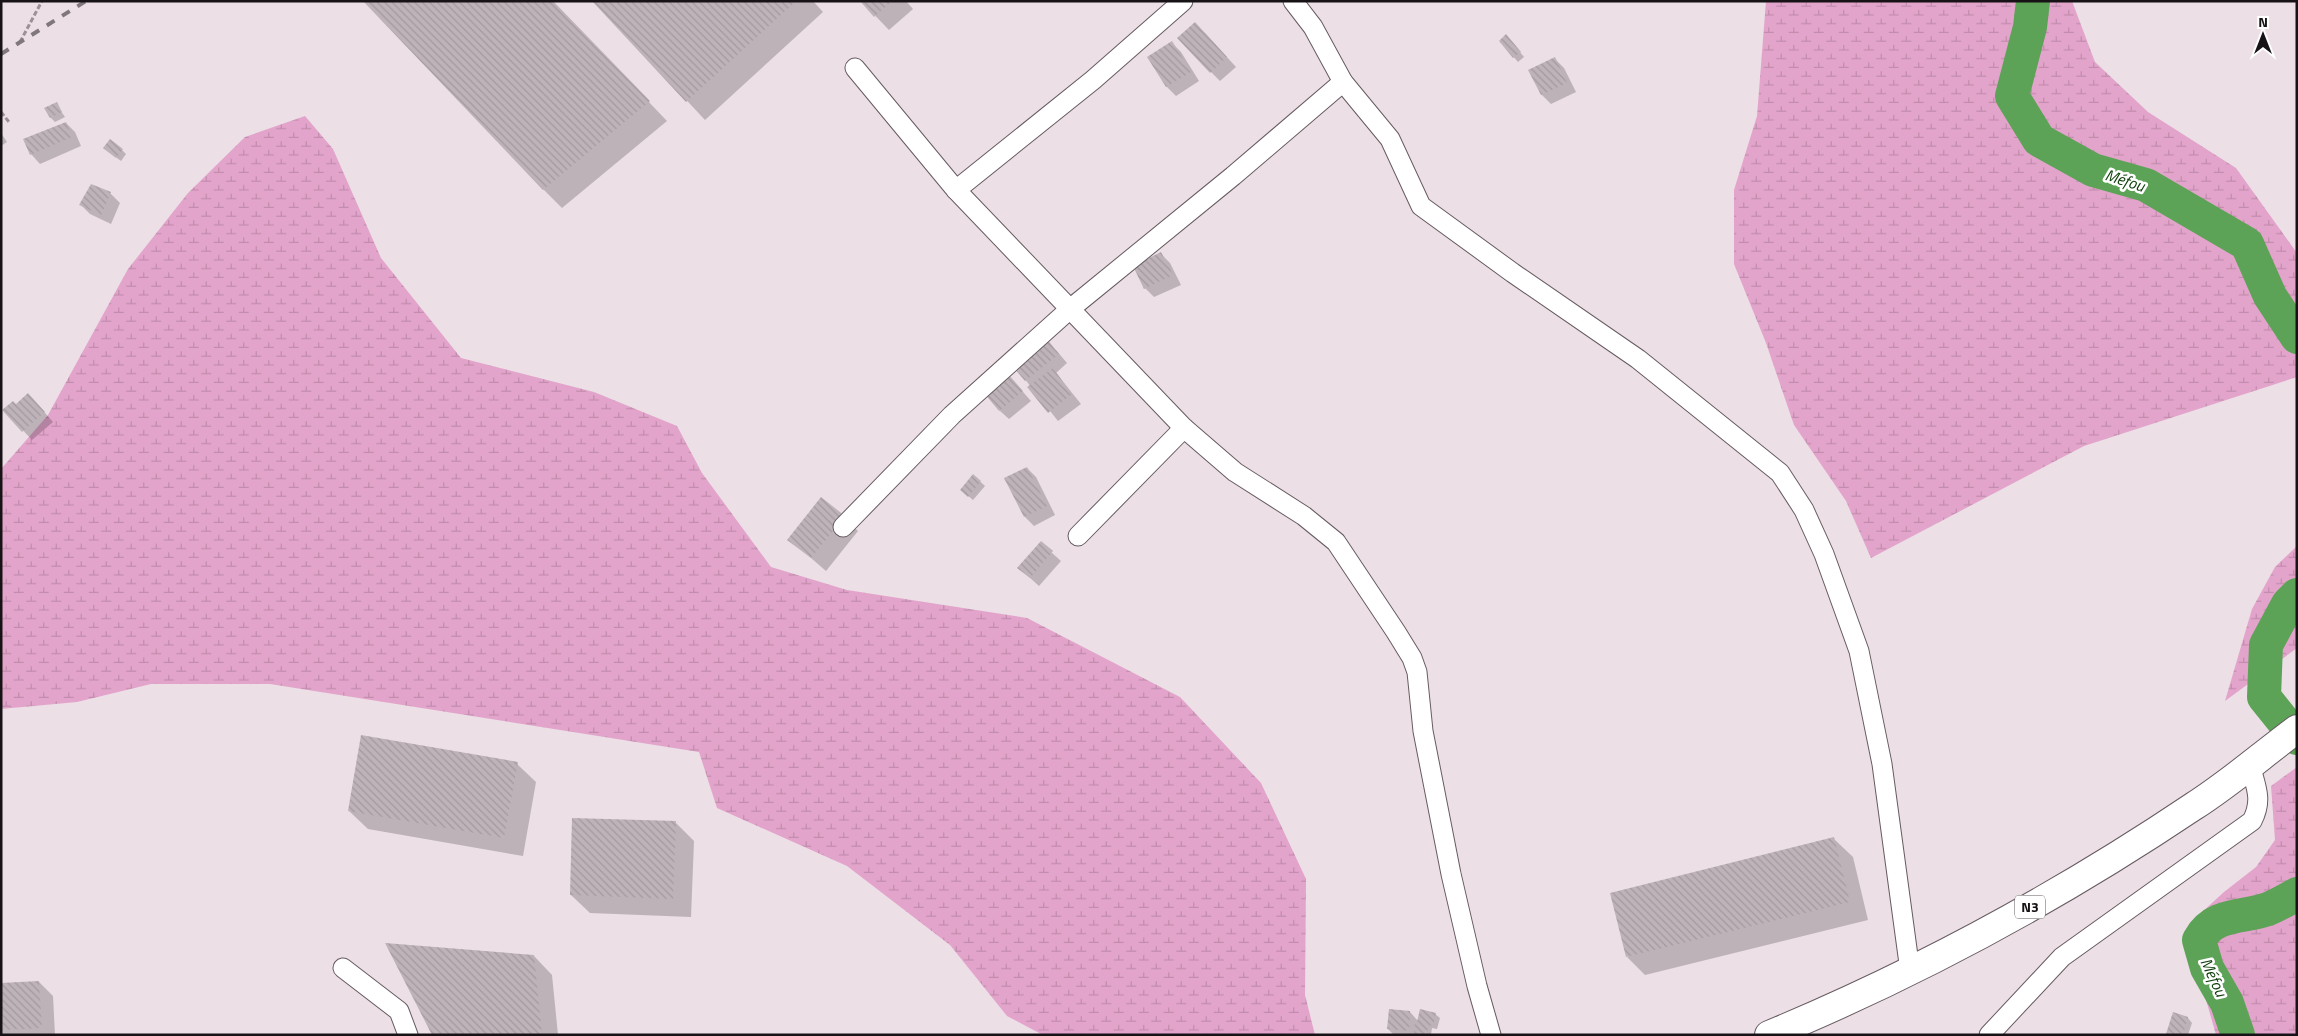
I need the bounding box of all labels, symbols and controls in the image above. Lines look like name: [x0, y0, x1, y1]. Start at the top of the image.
north arrow: [2238, 10, 2288, 60]
text: N: [2258, 11, 2268, 32]
water label: Méfou: [2102, 162, 2149, 198]
road number: N3: [2015, 896, 2045, 919]
water label: Méfou: [2195, 954, 2234, 1001]

